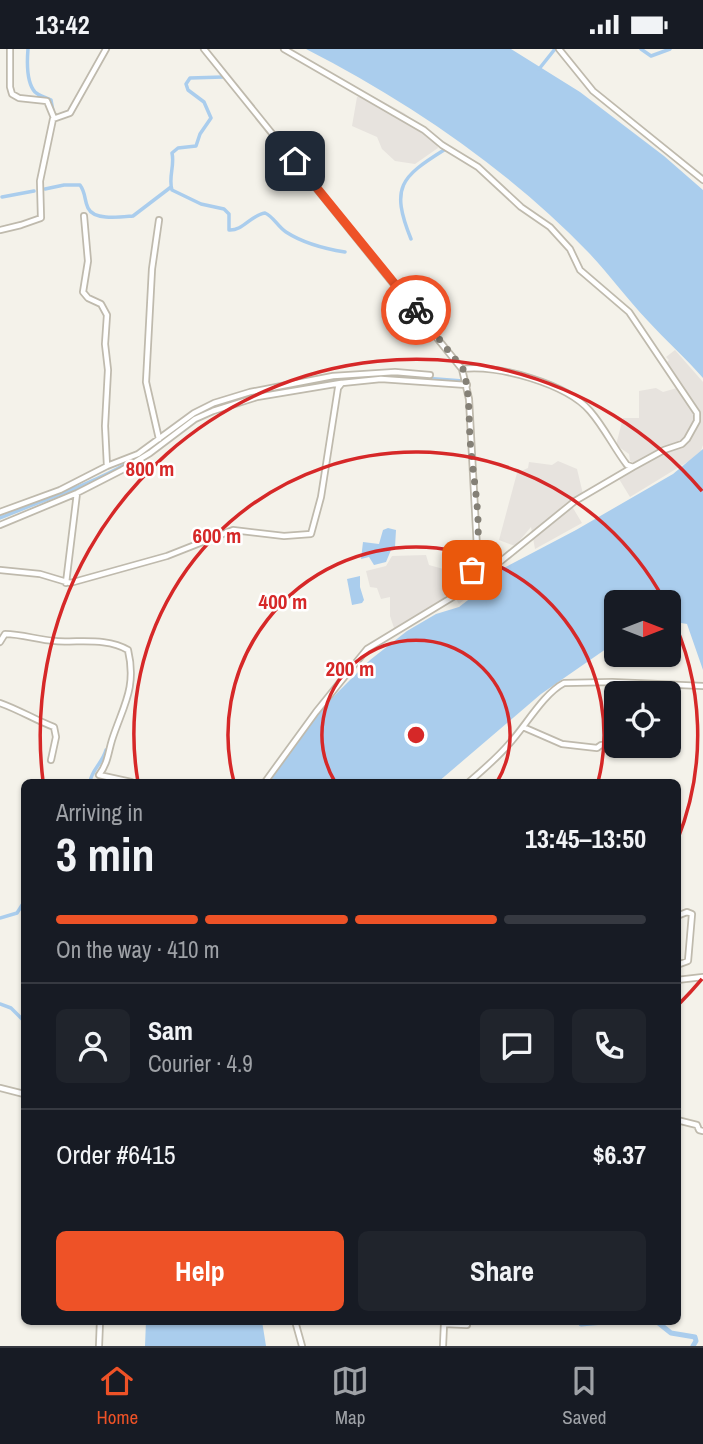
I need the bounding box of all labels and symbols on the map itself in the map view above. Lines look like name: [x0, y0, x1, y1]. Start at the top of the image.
pin: [265, 131, 325, 191]
courier: [381, 275, 451, 345]
text: 800 m: [126, 454, 174, 483]
text: 600 m: [193, 521, 241, 550]
pin: [442, 540, 502, 600]
text: 400 m: [259, 587, 307, 616]
north arrow: [604, 590, 681, 667]
text: 200 m: [326, 654, 374, 683]
centre of rings: [404, 723, 428, 747]

